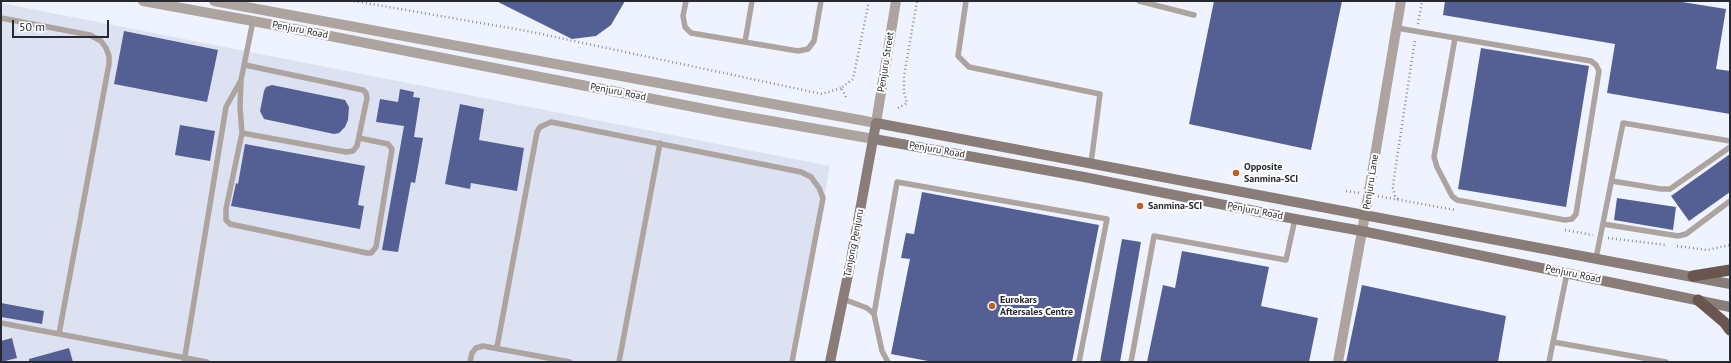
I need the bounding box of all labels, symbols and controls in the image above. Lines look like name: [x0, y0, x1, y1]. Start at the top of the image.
scale bar: [14, 12, 111, 38]
text: 50 m: [19, 19, 45, 34]
street label: Penjuru Road: [271, 19, 329, 41]
street label: Penjuru Street: [875, 31, 897, 93]
street label: Penjuru Road: [589, 81, 647, 103]
street label: Penjuru Road: [908, 139, 966, 161]
street label: Penjuru Lane: [1361, 154, 1381, 210]
place label: Opposite Sanmina-SCI: [1244, 161, 1298, 184]
marker: Opposite Sanmina-SCI: [1231, 168, 1241, 178]
place label: Sanmina-SCI: [1148, 200, 1202, 212]
street label: Penjuru Road: [1226, 200, 1284, 222]
marker: Sanmina-SCI: [1135, 201, 1145, 211]
street label: Tanjong Penjuru: [842, 208, 866, 278]
street label: Penjuru Road: [1544, 262, 1602, 286]
place label: Eurokars Aftersales Centre: [1000, 294, 1073, 318]
marker: Eurokars Aftersales Centre: [987, 301, 997, 311]

